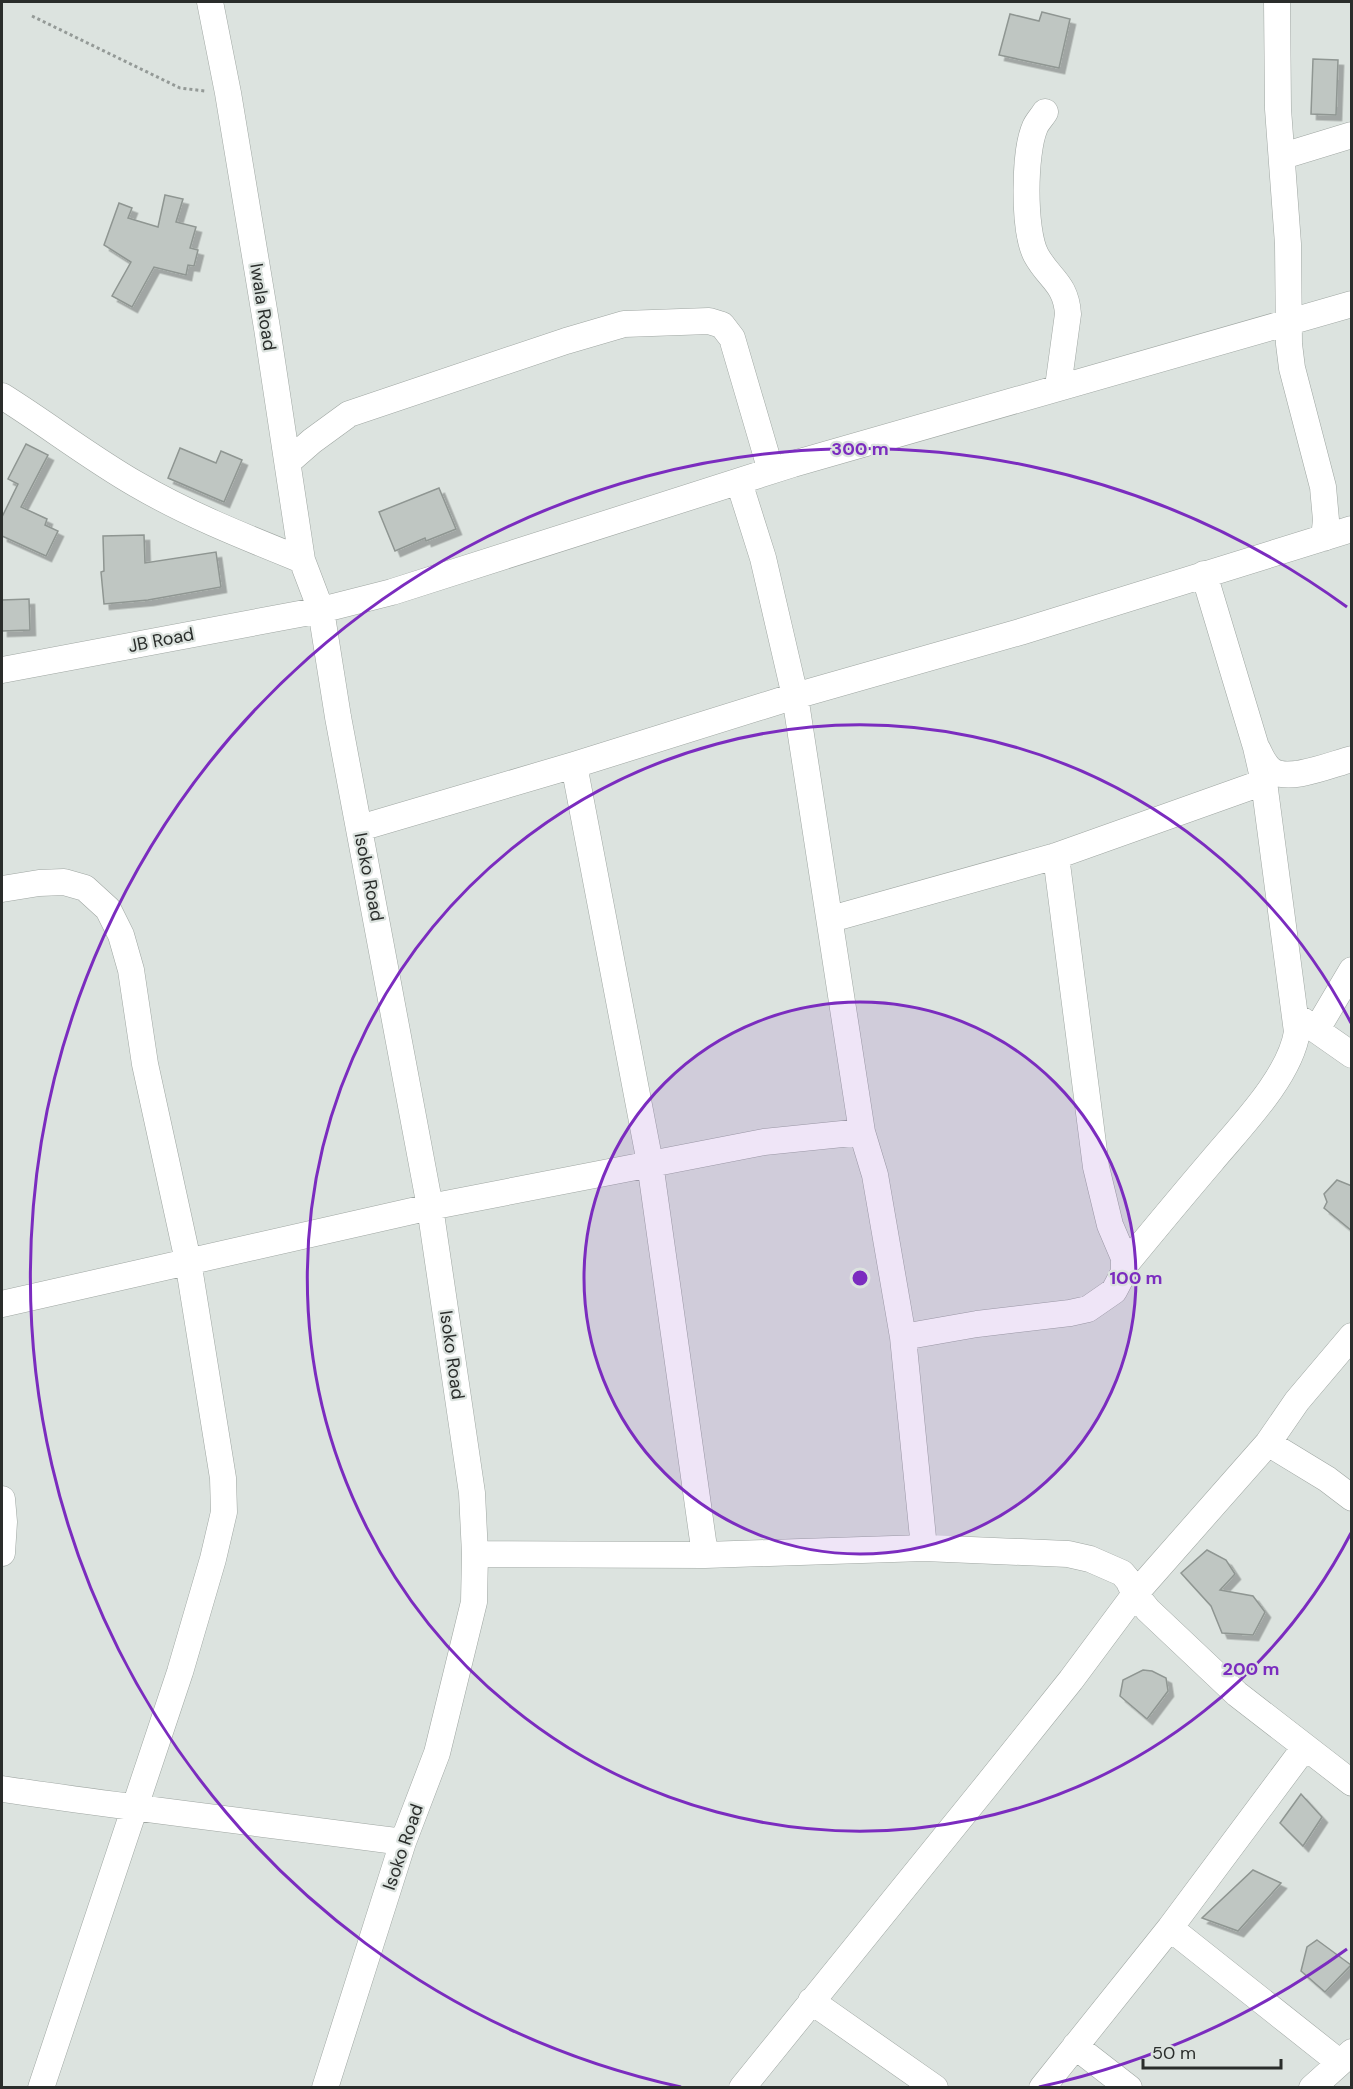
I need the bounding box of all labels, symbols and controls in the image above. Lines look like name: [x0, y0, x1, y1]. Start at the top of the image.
street label: Iwala Road: [244, 262, 282, 352]
text: 300 m: [831, 437, 889, 461]
street label: JB Road: [126, 622, 196, 658]
street label: Isoko Road: [349, 831, 389, 923]
text: 100 m: [1109, 1266, 1163, 1290]
centre of rings: [850, 1268, 870, 1288]
street label: Isoko Road: [434, 1309, 470, 1401]
text: 200 m: [1223, 1657, 1279, 1681]
street label: Isoko Road: [377, 1801, 429, 1893]
scale bar: [1143, 2032, 1281, 2070]
text: 50 m: [1152, 2041, 1196, 2065]

